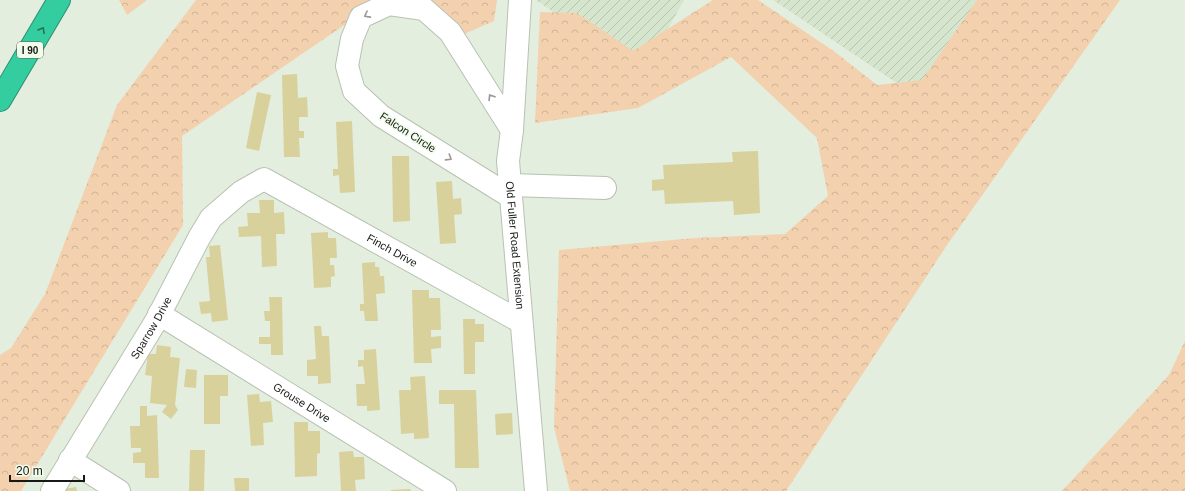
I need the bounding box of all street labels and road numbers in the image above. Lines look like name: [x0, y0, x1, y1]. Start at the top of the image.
road number: I 90: [17, 42, 43, 58]
street label: Falcon Circle: [378, 109, 438, 155]
street label: Old Fuller Road Extension: [504, 181, 527, 310]
street label: Finch Drive: [365, 232, 420, 269]
street label: Sparrow Drive: [128, 295, 174, 361]
street label: Grouse Drive: [271, 380, 333, 425]

